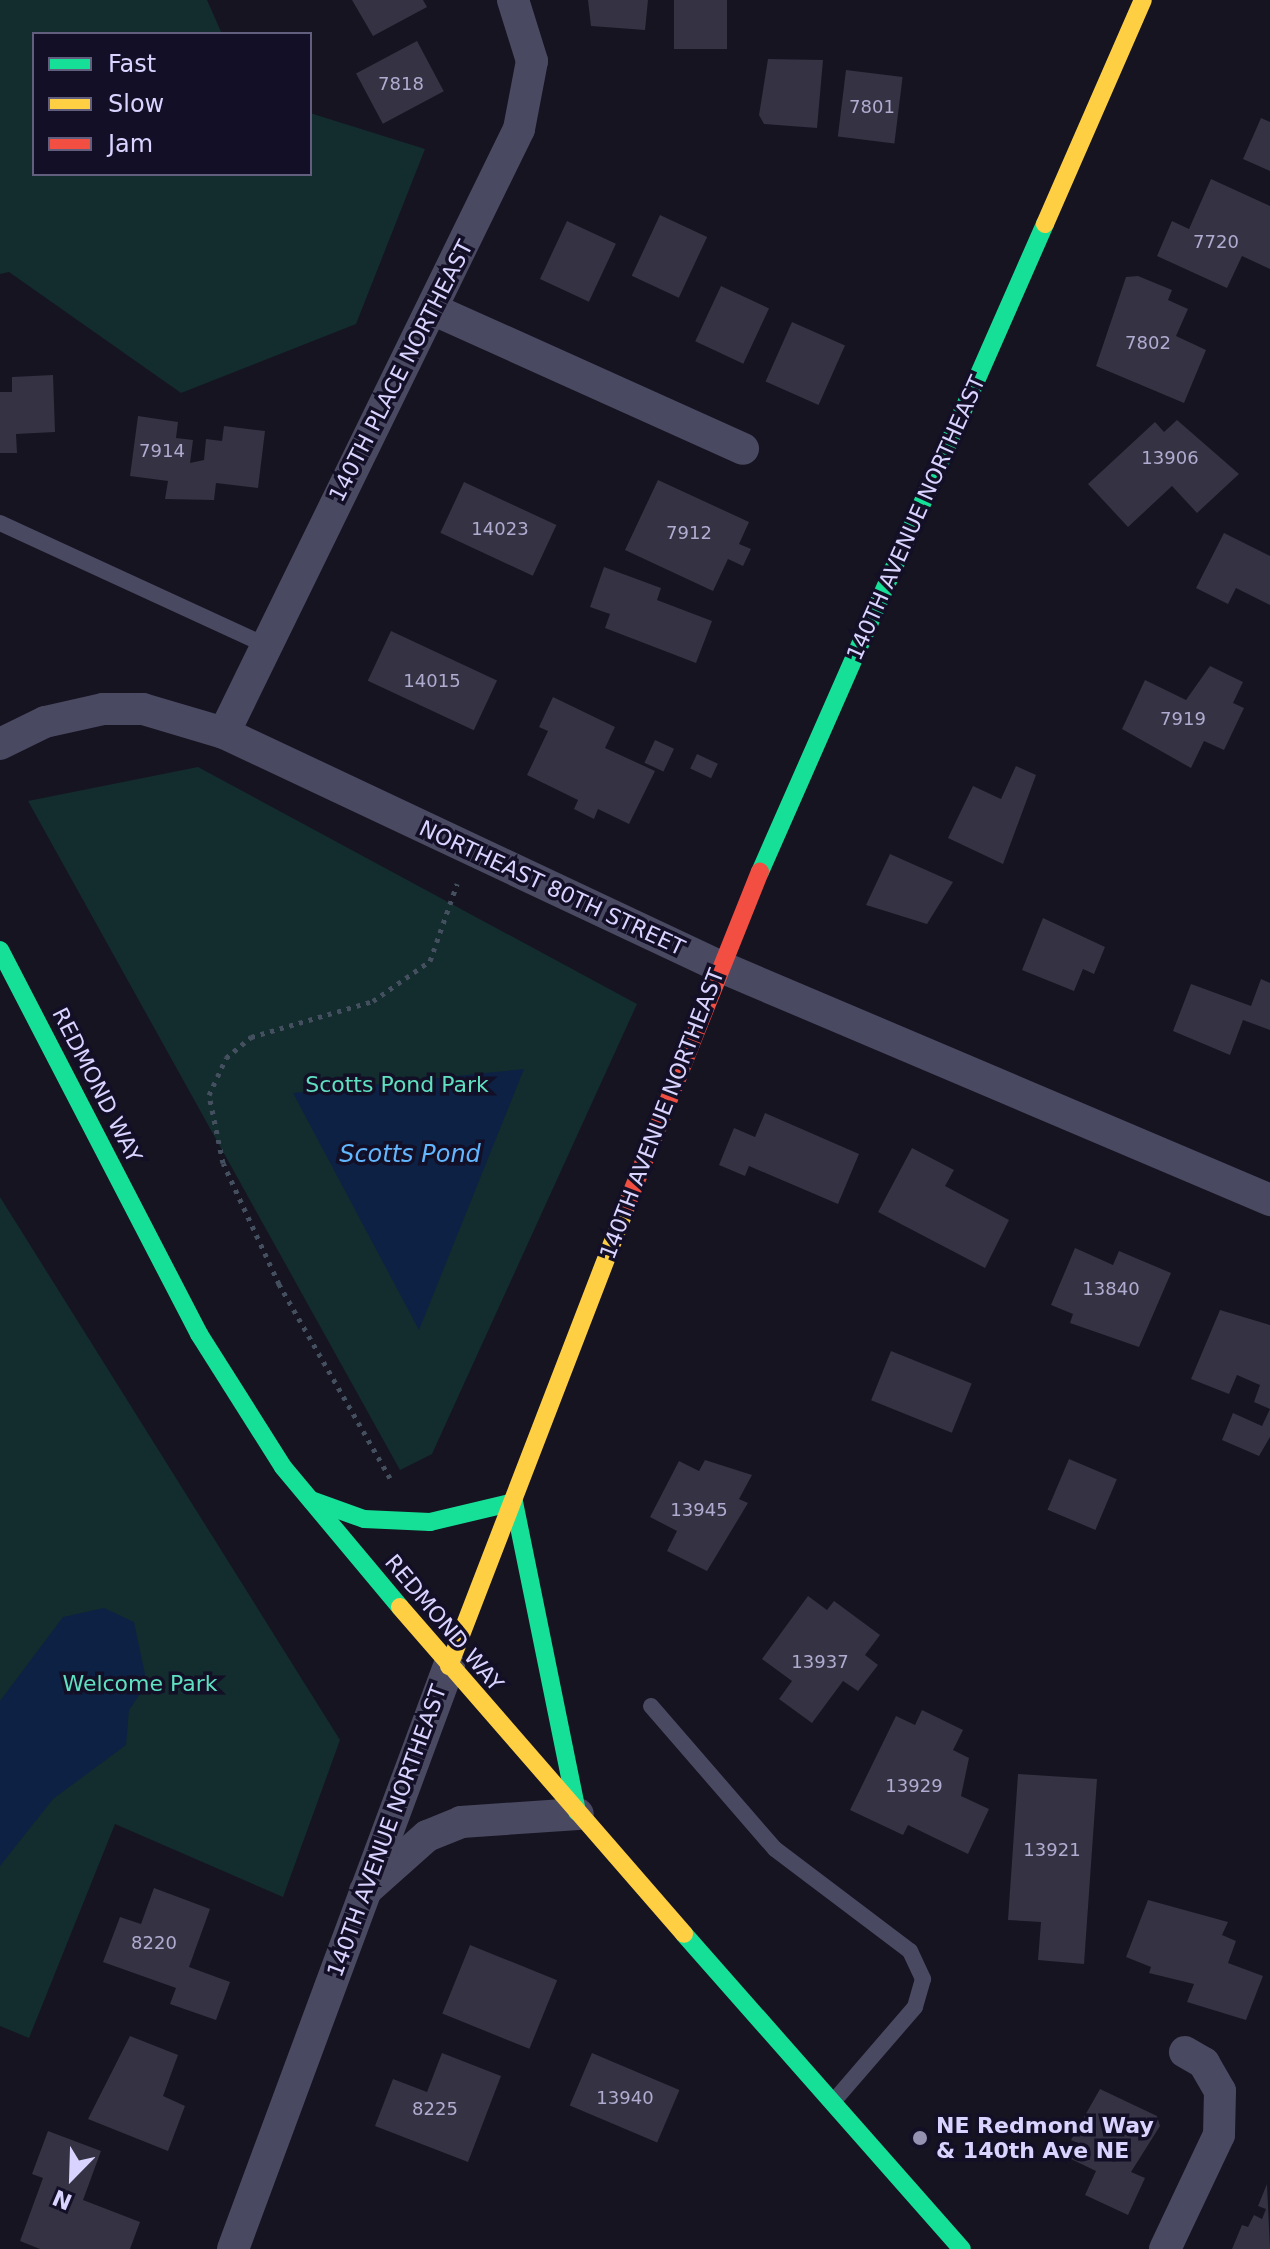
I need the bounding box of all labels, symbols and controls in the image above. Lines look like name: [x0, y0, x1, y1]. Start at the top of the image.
legend: [32, 32, 312, 176]
text: Fast: [108, 50, 156, 78]
house number: 7818: [378, 73, 424, 95]
text: Slow: [108, 90, 164, 118]
house number: 7801: [849, 96, 895, 118]
text: Jam: [108, 130, 153, 158]
house number: 7720: [1193, 231, 1239, 253]
street label: 140TH PLACE NORTHEAST: [323, 236, 479, 506]
house number: 7802: [1125, 332, 1171, 354]
street label: 140TH AVENUE NORTHEAST: [841, 372, 991, 664]
house number: 7914: [139, 440, 185, 462]
house number: 13906: [1141, 447, 1199, 469]
house number: 14023: [471, 518, 529, 540]
house number: 7912: [666, 522, 712, 544]
house number: 14015: [403, 670, 461, 692]
house number: 7919: [1160, 708, 1206, 730]
street label: NORTHEAST 80TH STREET: [415, 815, 689, 961]
street label: 140TH AVENUE NORTHEAST: [594, 965, 730, 1263]
street label: REDMOND WAY: [47, 1003, 147, 1167]
park label: Scotts Pond Park: [305, 1072, 489, 1098]
water label: Scotts Pond: [339, 1141, 481, 1169]
house number: 13840: [1082, 1278, 1140, 1300]
house number: 13945: [670, 1499, 728, 1521]
street label: REDMOND WAY: [379, 1549, 509, 1697]
house number: 13937: [791, 1651, 849, 1673]
park label: Welcome Park: [62, 1671, 218, 1697]
street label: 140TH AVENUE NORTHEAST: [322, 1681, 452, 1981]
house number: 13929: [885, 1775, 943, 1797]
house number: 13921: [1023, 1839, 1081, 1861]
house number: 8220: [131, 1932, 177, 1954]
house number: 13940: [596, 2087, 654, 2109]
house number: 8225: [412, 2098, 458, 2120]
place label: NE Redmond Way & 140th Ave NE: [936, 2112, 1154, 2164]
marker: NE Redmond Way & 140th Ave NE: [911, 2129, 929, 2147]
north arrow: [32, 2137, 112, 2217]
text: N: [49, 2184, 76, 2215]

